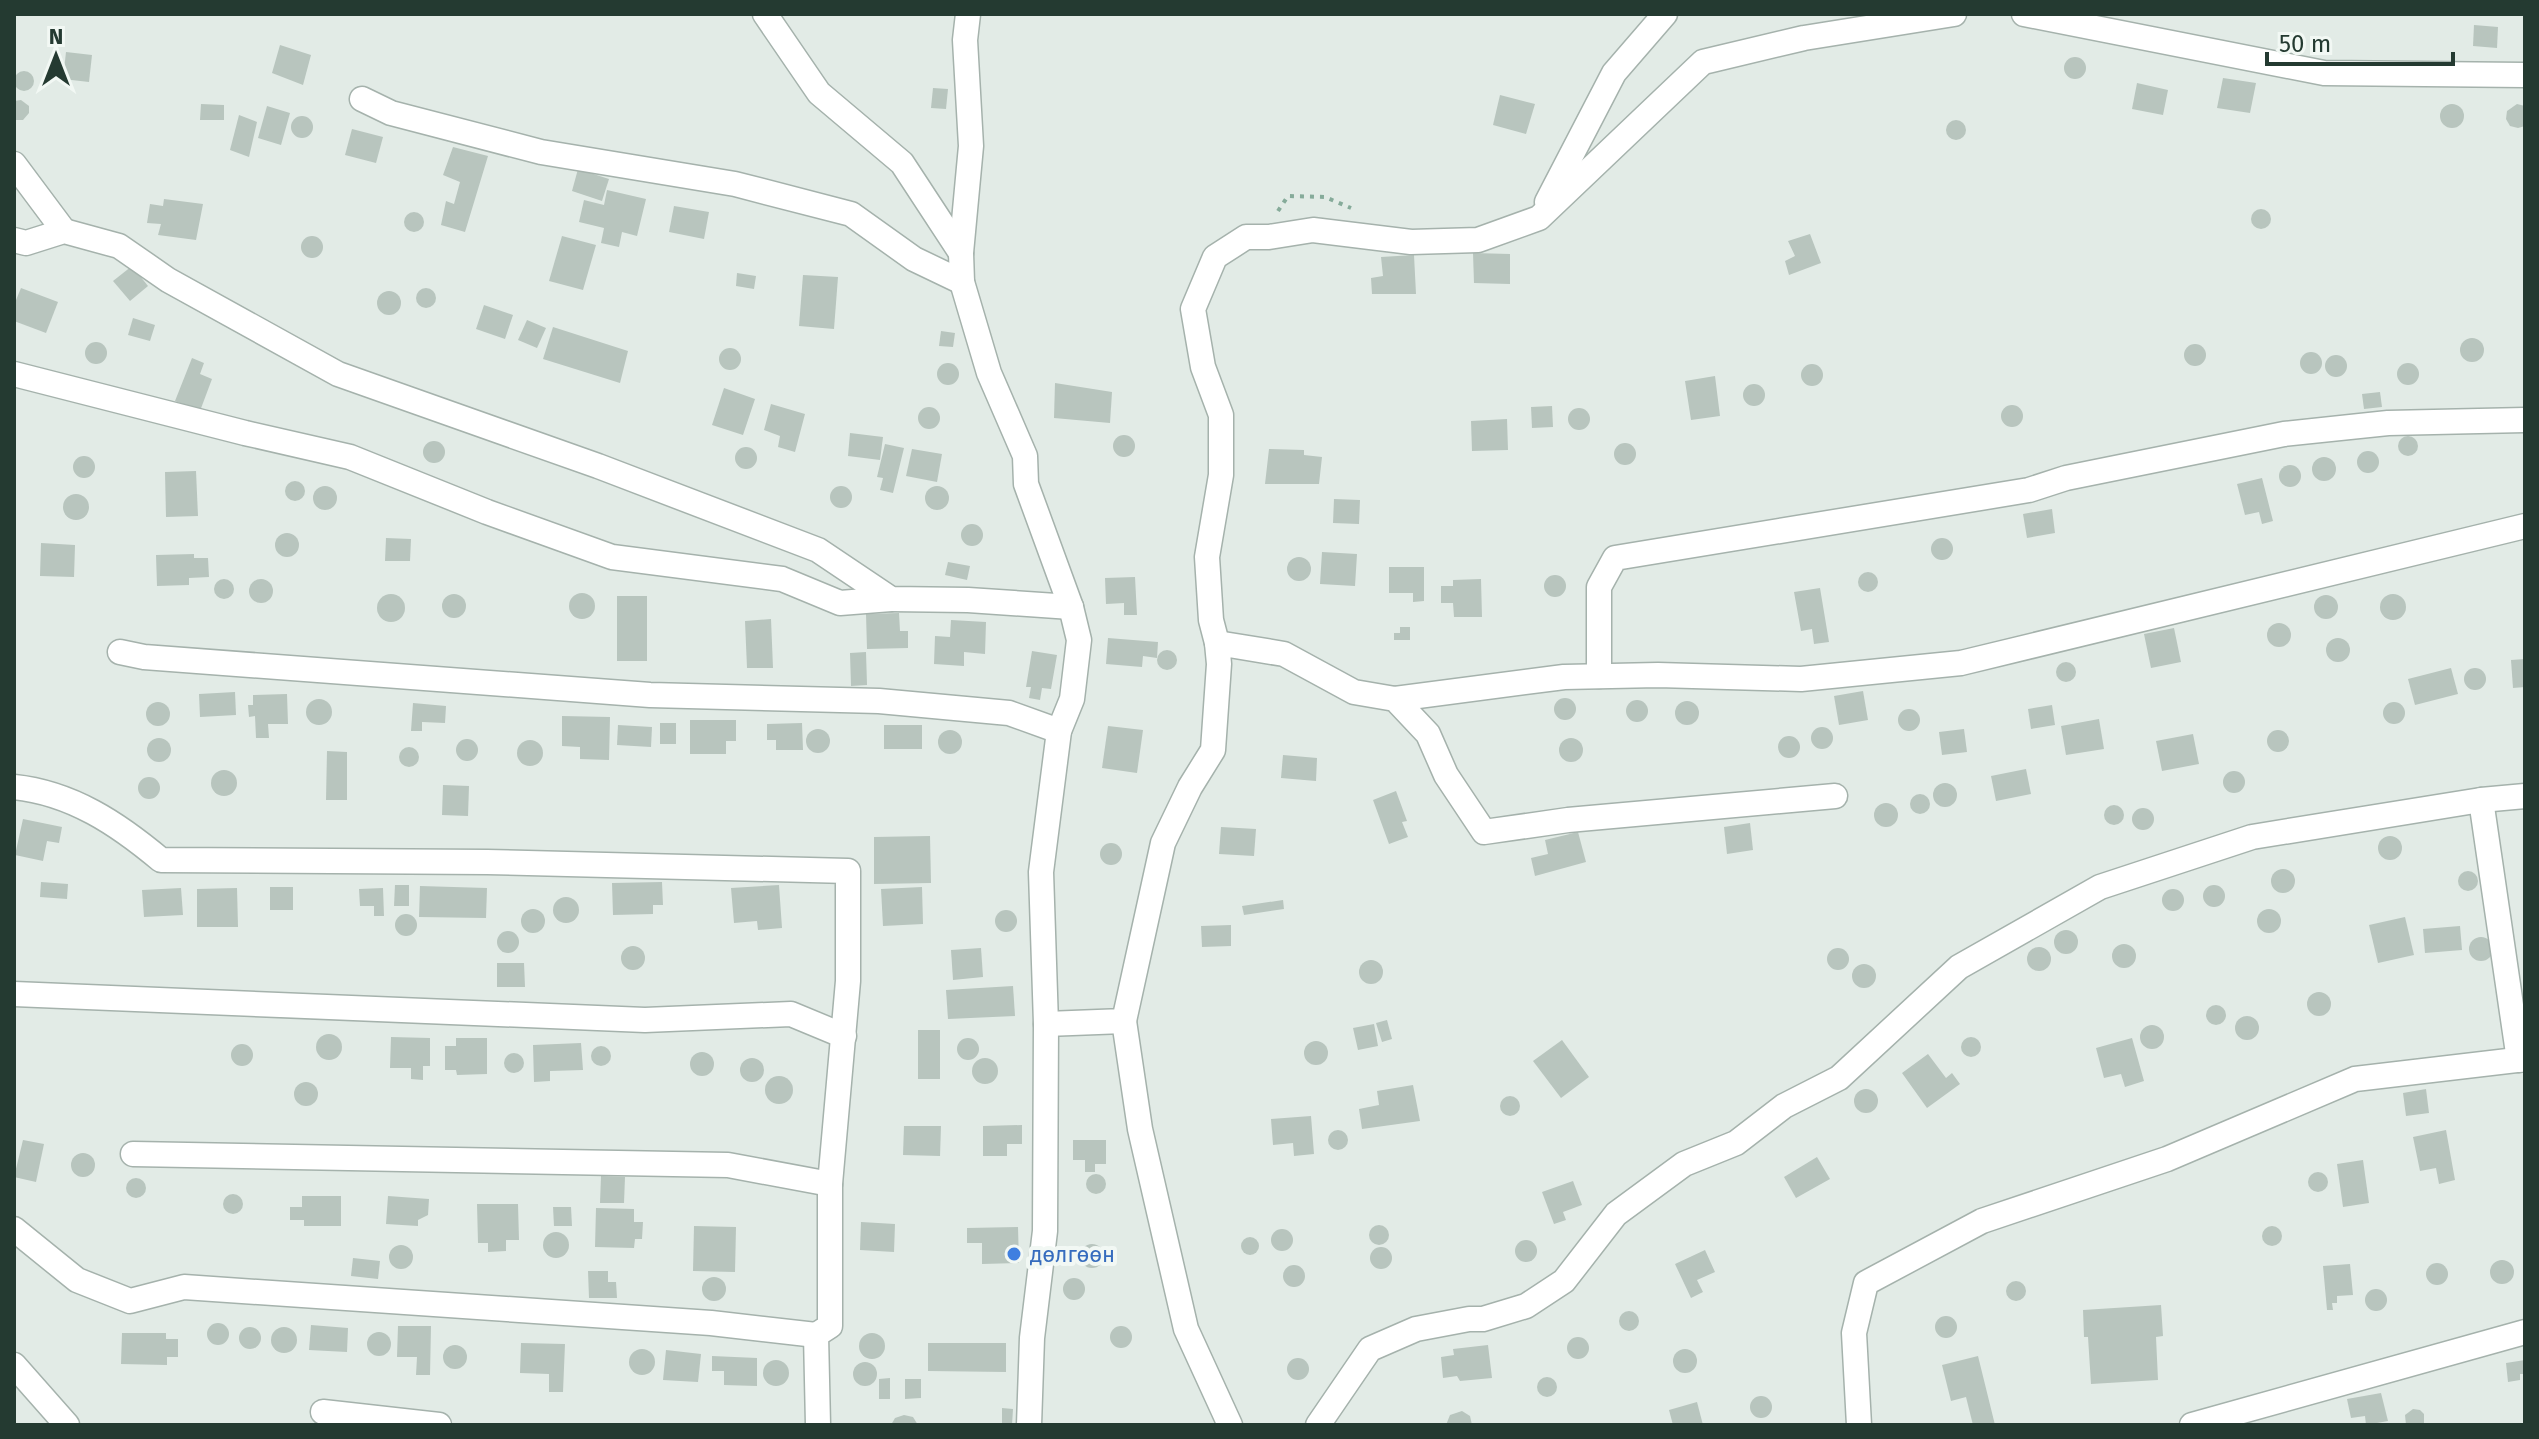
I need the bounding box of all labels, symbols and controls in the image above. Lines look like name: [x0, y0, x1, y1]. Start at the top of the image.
north arrow: [16, 16, 96, 96]
scale bar: [2267, 16, 2453, 66]
text: N: [49, 23, 63, 50]
text: 50 m: [2279, 30, 2331, 58]
place label: дөлгөөн: [1030, 1241, 1115, 1268]
marker: дөлгөөн: [1005, 1245, 1023, 1263]

